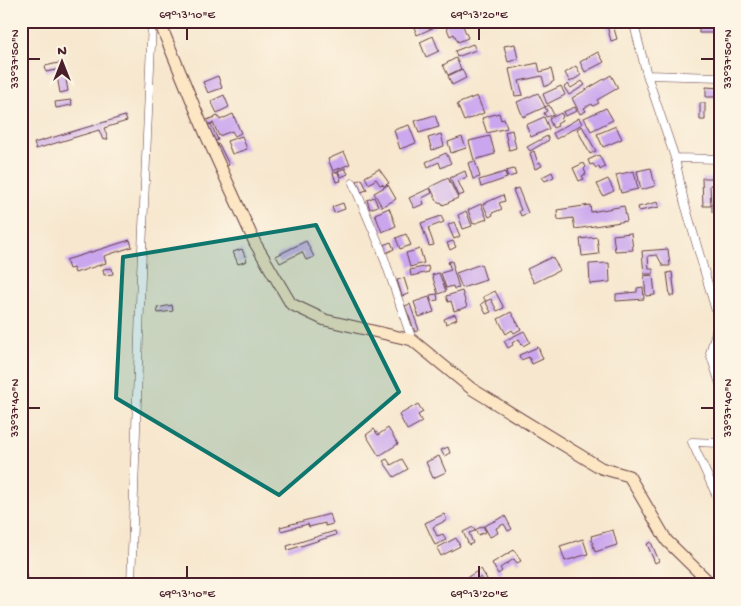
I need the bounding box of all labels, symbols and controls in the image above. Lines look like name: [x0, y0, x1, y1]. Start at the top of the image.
text: 69°13'10"E: [159, 9, 215, 23]
text: 69°13'20"E: [451, 9, 508, 23]
text: 33°37'50"N: [9, 29, 23, 90]
text: 33°37'50"N: [722, 29, 736, 90]
north arrow: [38, 38, 88, 88]
text: N: [57, 43, 67, 60]
text: 33°37'40"N: [9, 378, 23, 438]
text: 33°37'40"N: [722, 378, 736, 438]
text: 69°13'10"E: [159, 588, 215, 602]
text: 69°13'20"E: [451, 588, 508, 602]

